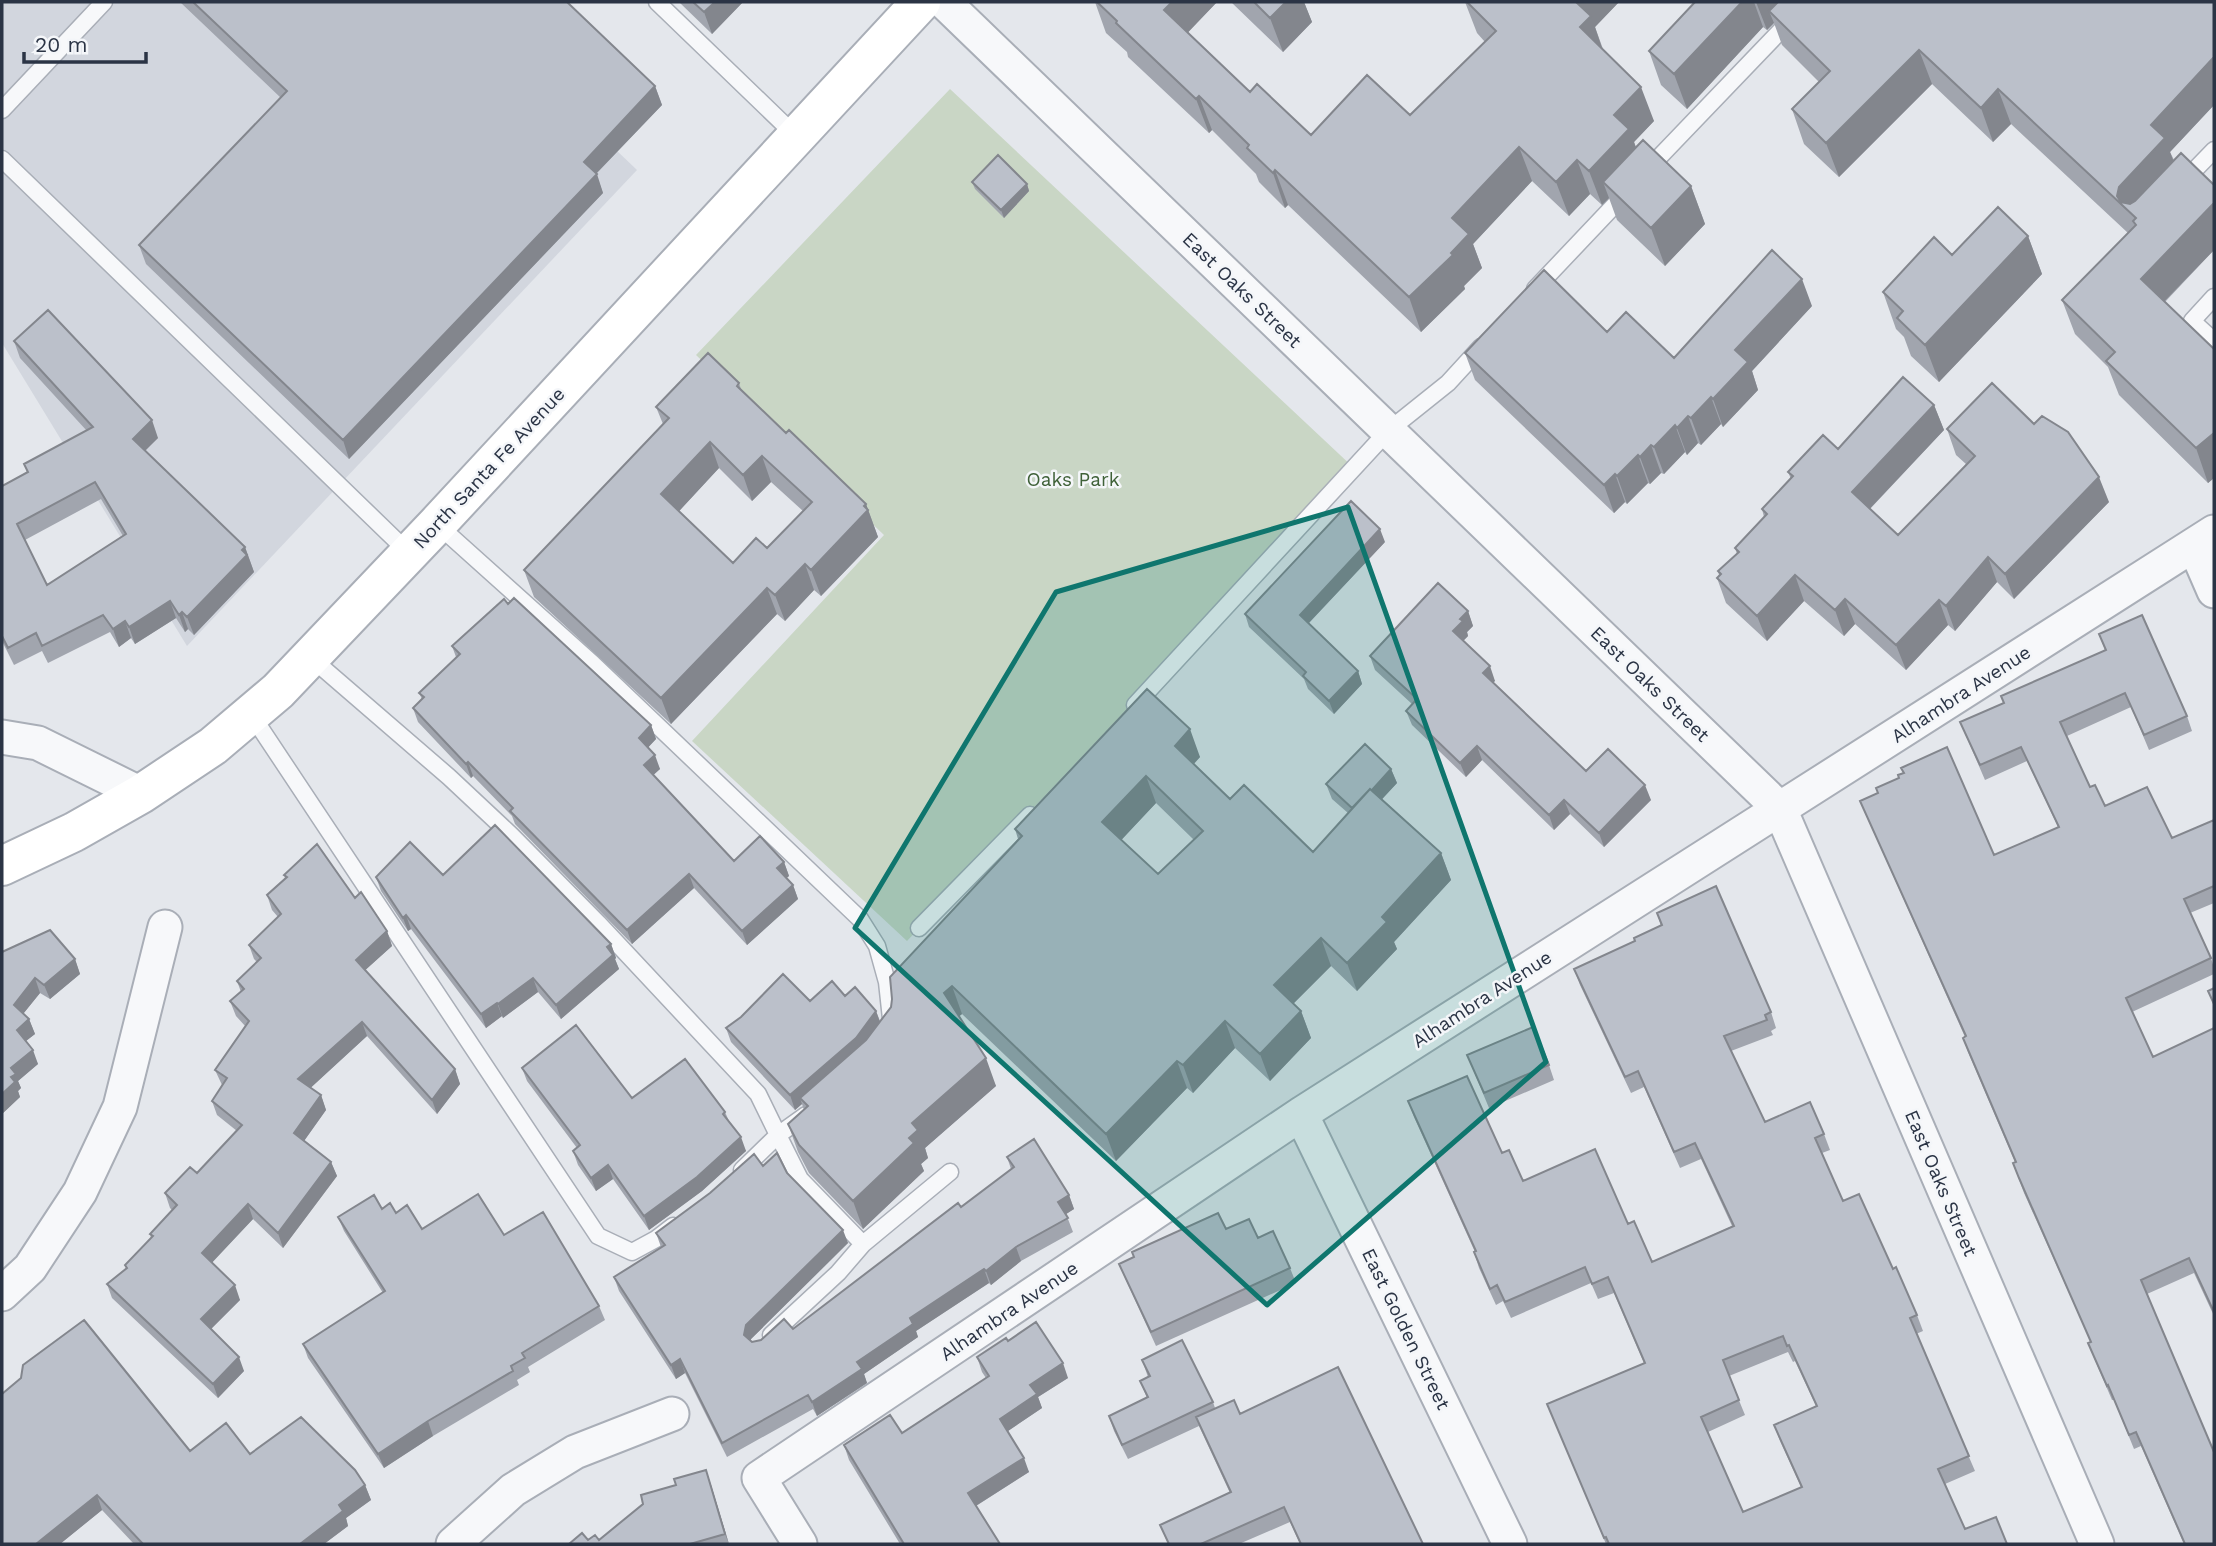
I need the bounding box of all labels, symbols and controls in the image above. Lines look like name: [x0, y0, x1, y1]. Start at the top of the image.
scale bar: [24, 21, 147, 65]
text: 20 m: [35, 32, 87, 57]
street label: East Oaks Street: [1178, 227, 1306, 353]
street label: North Santa Fe Avenue: [408, 383, 570, 553]
park label: Oaks Park: [1027, 468, 1120, 491]
street label: East Oaks Street: [1586, 621, 1714, 747]
street label: Alhambra Avenue: [1887, 640, 2035, 748]
street label: Alhambra Avenue: [1408, 945, 1556, 1053]
street label: East Oaks Street: [1900, 1106, 1982, 1260]
street label: East Golden Street: [1357, 1245, 1455, 1413]
street label: Alhambra Avenue: [936, 1256, 1082, 1366]

